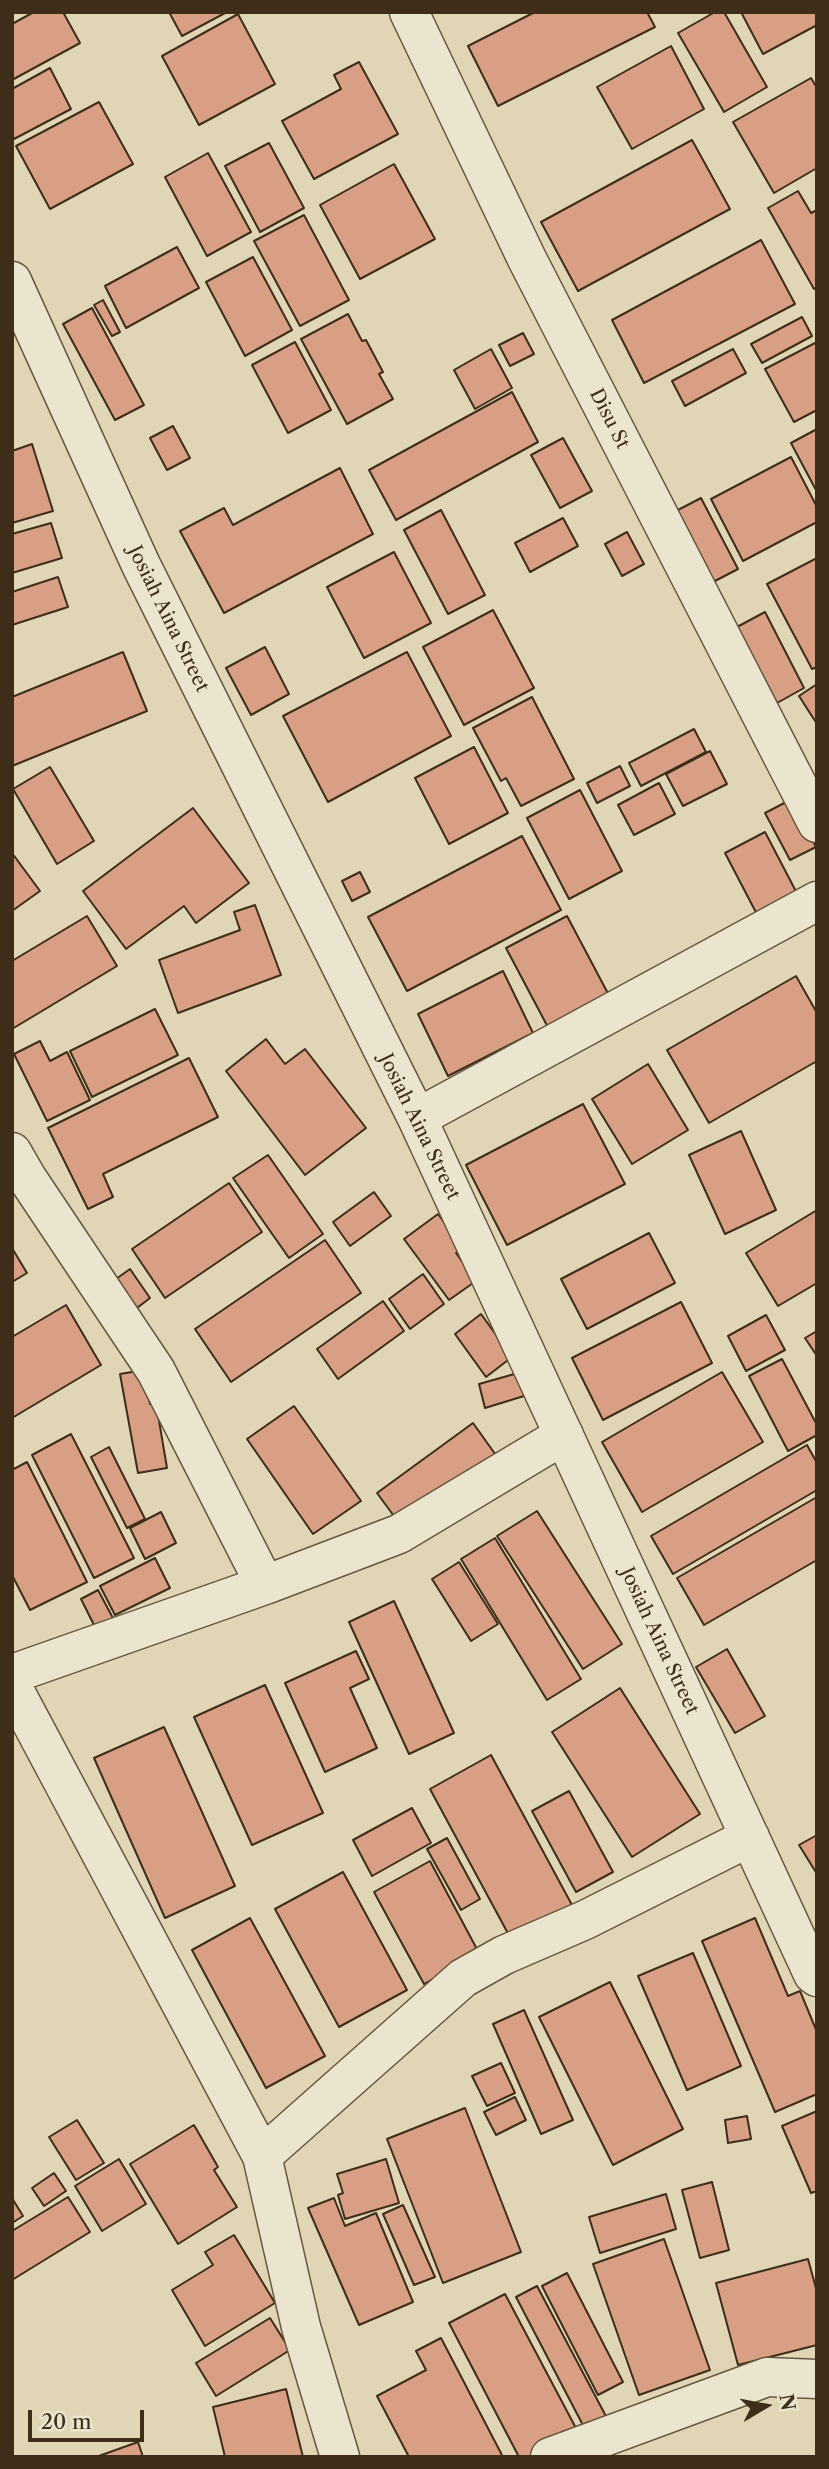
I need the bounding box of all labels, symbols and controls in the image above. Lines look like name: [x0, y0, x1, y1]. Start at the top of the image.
street label: Disu St: [584, 385, 634, 453]
street label: Josiah Aina Street: [123, 542, 213, 696]
street label: Josiah Aina Street: [374, 1050, 464, 1204]
street label: Josiah Aina Street: [615, 1564, 703, 1718]
north arrow: [731, 2371, 801, 2441]
text: N: [774, 2392, 800, 2412]
scale bar: [32, 2396, 147, 2440]
text: 20 m: [41, 2409, 92, 2434]

